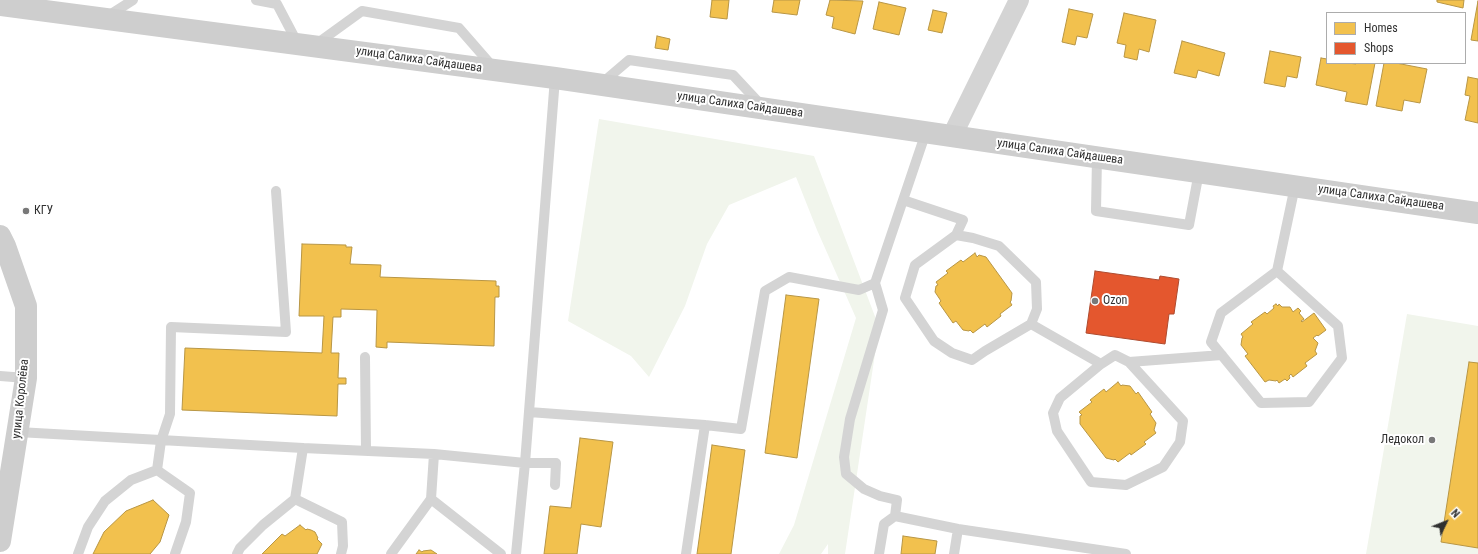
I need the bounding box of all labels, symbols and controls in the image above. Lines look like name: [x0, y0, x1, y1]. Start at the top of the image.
legend: [1326, 12, 1466, 64]
text: Homes: [1364, 21, 1398, 35]
text: Shops: [1364, 41, 1393, 55]
street label: улица Салиха Сайдашева: [355, 44, 483, 76]
street label: улица Салиха Сайдашева: [676, 89, 804, 121]
street label: улица Салиха Сайдашева: [996, 136, 1124, 168]
street label: улица Салиха Сайдашева: [1317, 182, 1445, 214]
place label: КГУ: [34, 204, 53, 218]
marker: КГУ: [21, 206, 31, 216]
place label: Ozon: [1103, 294, 1127, 308]
marker: Ozon: [1090, 296, 1100, 306]
street label: улица Королёва: [10, 359, 32, 439]
place label: Ледокол: [1381, 433, 1424, 447]
marker: Ледокол: [1427, 435, 1437, 445]
north arrow: [1426, 502, 1466, 542]
text: N: [1448, 507, 1462, 520]

